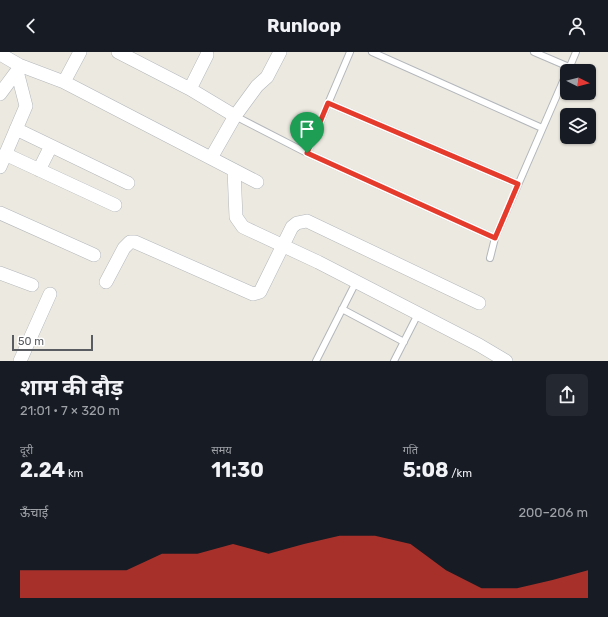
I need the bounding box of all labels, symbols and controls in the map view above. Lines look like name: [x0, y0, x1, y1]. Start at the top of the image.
icon: back: [20, 15, 42, 37]
text: Runloop: [267, 15, 341, 37]
icon: person: [566, 15, 588, 37]
north arrow: [560, 64, 596, 100]
map controls: [560, 64, 596, 144]
button: layers: [560, 108, 596, 144]
pin: [290, 112, 324, 153]
icon: arrive: [296, 118, 318, 140]
scale bar: [12, 333, 93, 352]
text: 50 m: [18, 335, 44, 348]
text: शाम की दौड़: [20, 374, 123, 401]
button: share: [546, 374, 588, 416]
text: 21:01 · 7 × 320 m: [20, 403, 120, 418]
text: दूरी: [20, 444, 33, 457]
text: समय: [211, 444, 232, 457]
text: गति: [403, 444, 418, 457]
text: 2.24: [20, 458, 65, 482]
text: 11:30: [211, 458, 264, 482]
text: 5:08: [403, 458, 449, 482]
text: km: [65, 467, 83, 480]
text: /km: [449, 467, 472, 480]
text: ऊँचाई: [20, 505, 48, 520]
text: 200–206 m: [518, 505, 588, 520]

